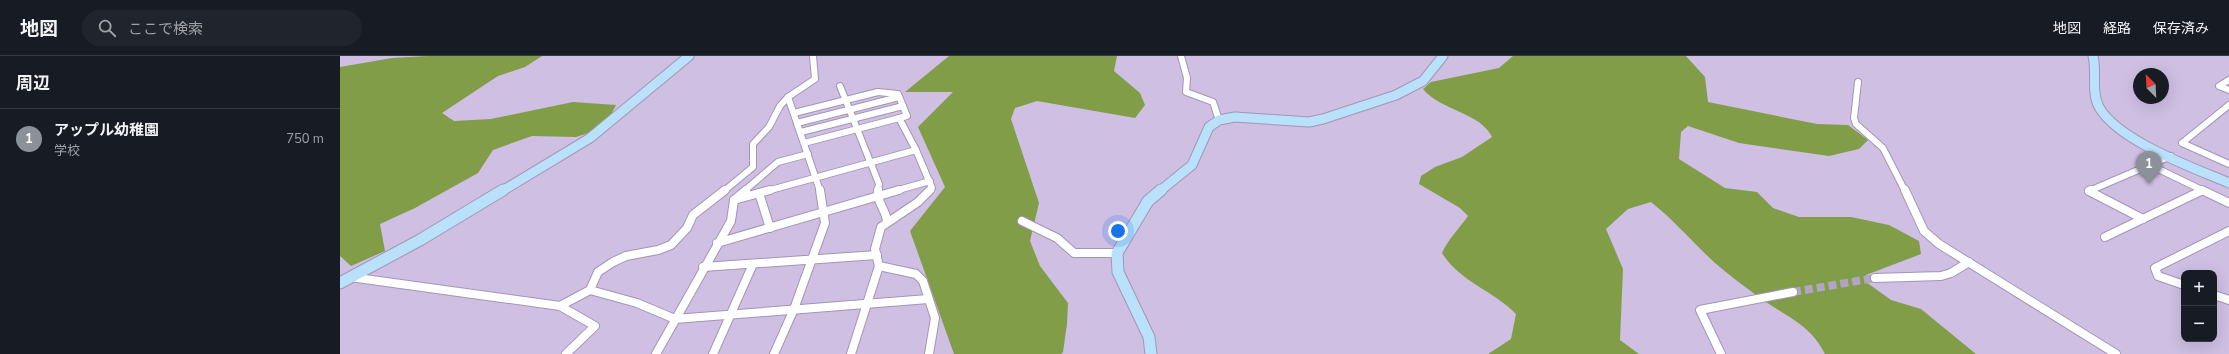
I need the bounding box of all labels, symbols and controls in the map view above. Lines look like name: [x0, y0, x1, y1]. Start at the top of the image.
search box: [82, 10, 362, 46]
text: 地図: [20, 16, 58, 42]
icon: search: [96, 17, 118, 39]
text: ここで検索: [128, 19, 203, 39]
text: 地図: [2053, 19, 2081, 38]
text: 経路: [2103, 19, 2131, 38]
text: 保存済み: [2153, 19, 2209, 38]
north arrow: [2133, 68, 2169, 104]
text: 周辺: [16, 72, 50, 95]
text: アップル幼稚園: [54, 120, 159, 140]
text: 1: [25, 130, 33, 148]
text: 750 m: [286, 130, 324, 148]
text: 学校: [54, 142, 80, 160]
pin: 1: [2136, 151, 2162, 184]
your location: [1108, 221, 1128, 241]
map controls: [2181, 270, 2217, 342]
button: +: [2181, 270, 2217, 306]
button: −: [2181, 306, 2217, 342]

